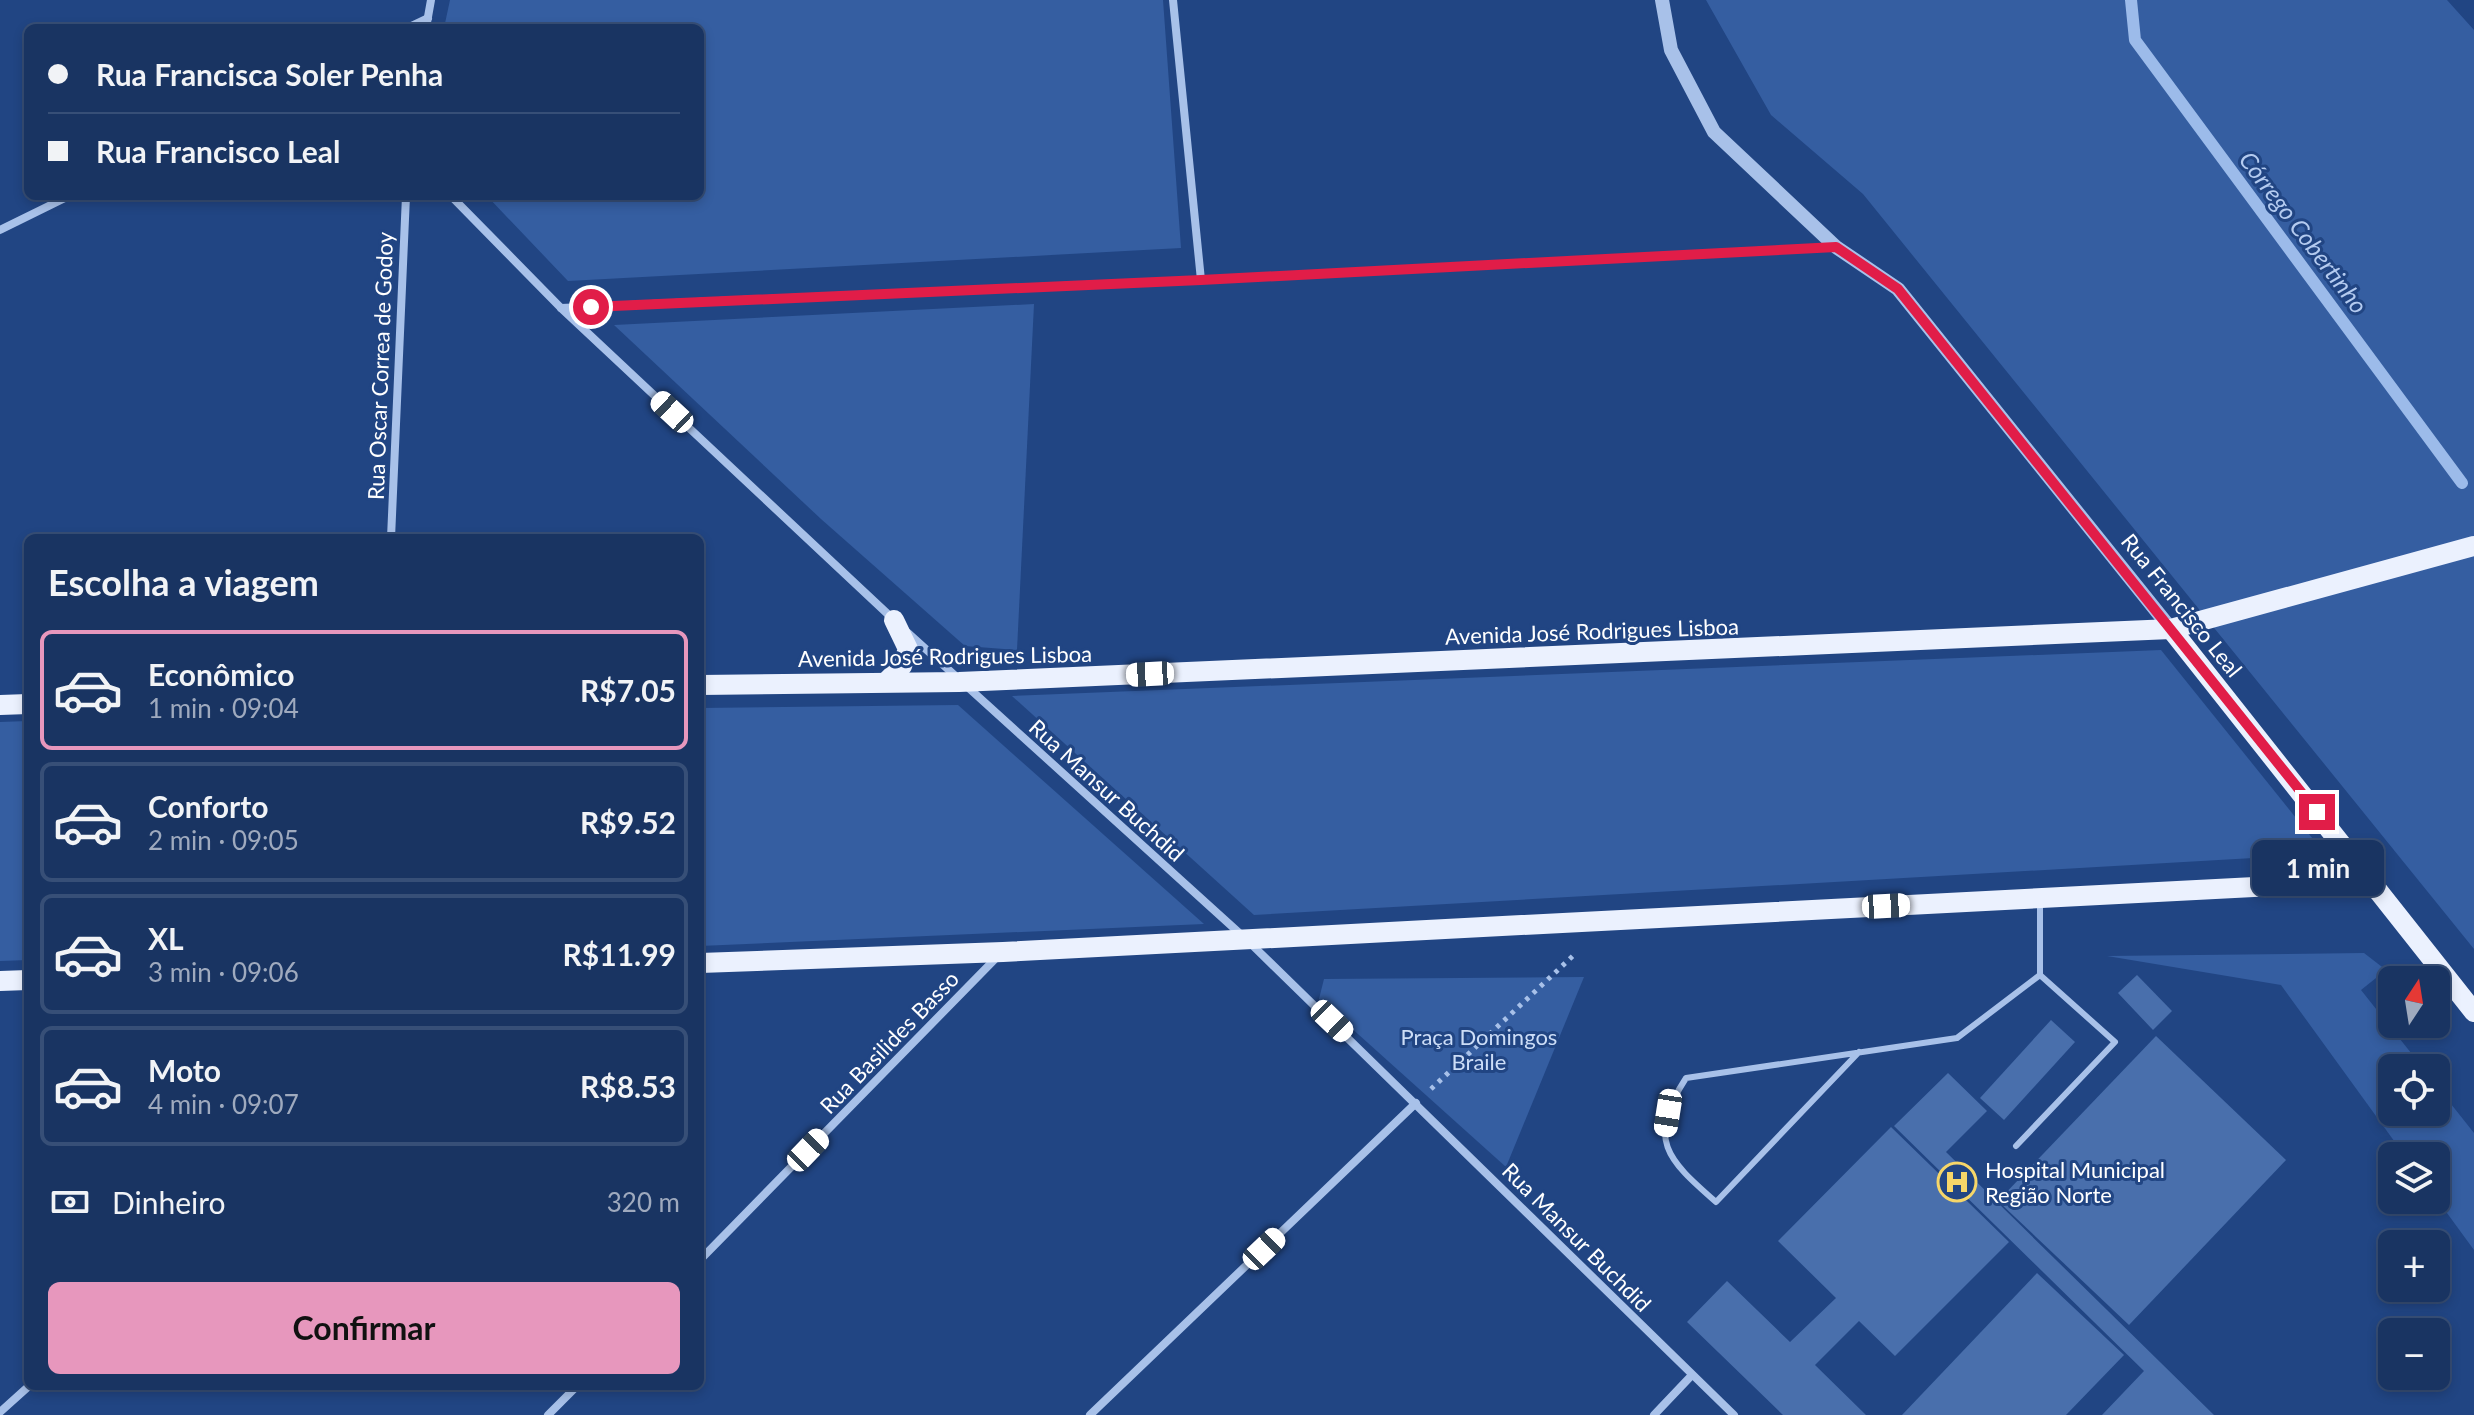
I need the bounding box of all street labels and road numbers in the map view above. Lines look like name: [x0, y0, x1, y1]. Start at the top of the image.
street label: Rua Oscar Correa de Godoy: [362, 231, 398, 500]
street label: Rua Francisco Leal: [2116, 528, 2248, 682]
street label: Avenida José Rodrigues Lisboa: [1445, 612, 1739, 650]
street label: Avenida José Rodrigues Lisboa: [798, 640, 1092, 672]
street label: Rua Mansur Buchdid: [1024, 713, 1190, 867]
street label: Rua Basilides Basso: [814, 965, 964, 1119]
street label: Rua Mansur Buchdid: [1497, 1157, 1657, 1317]

